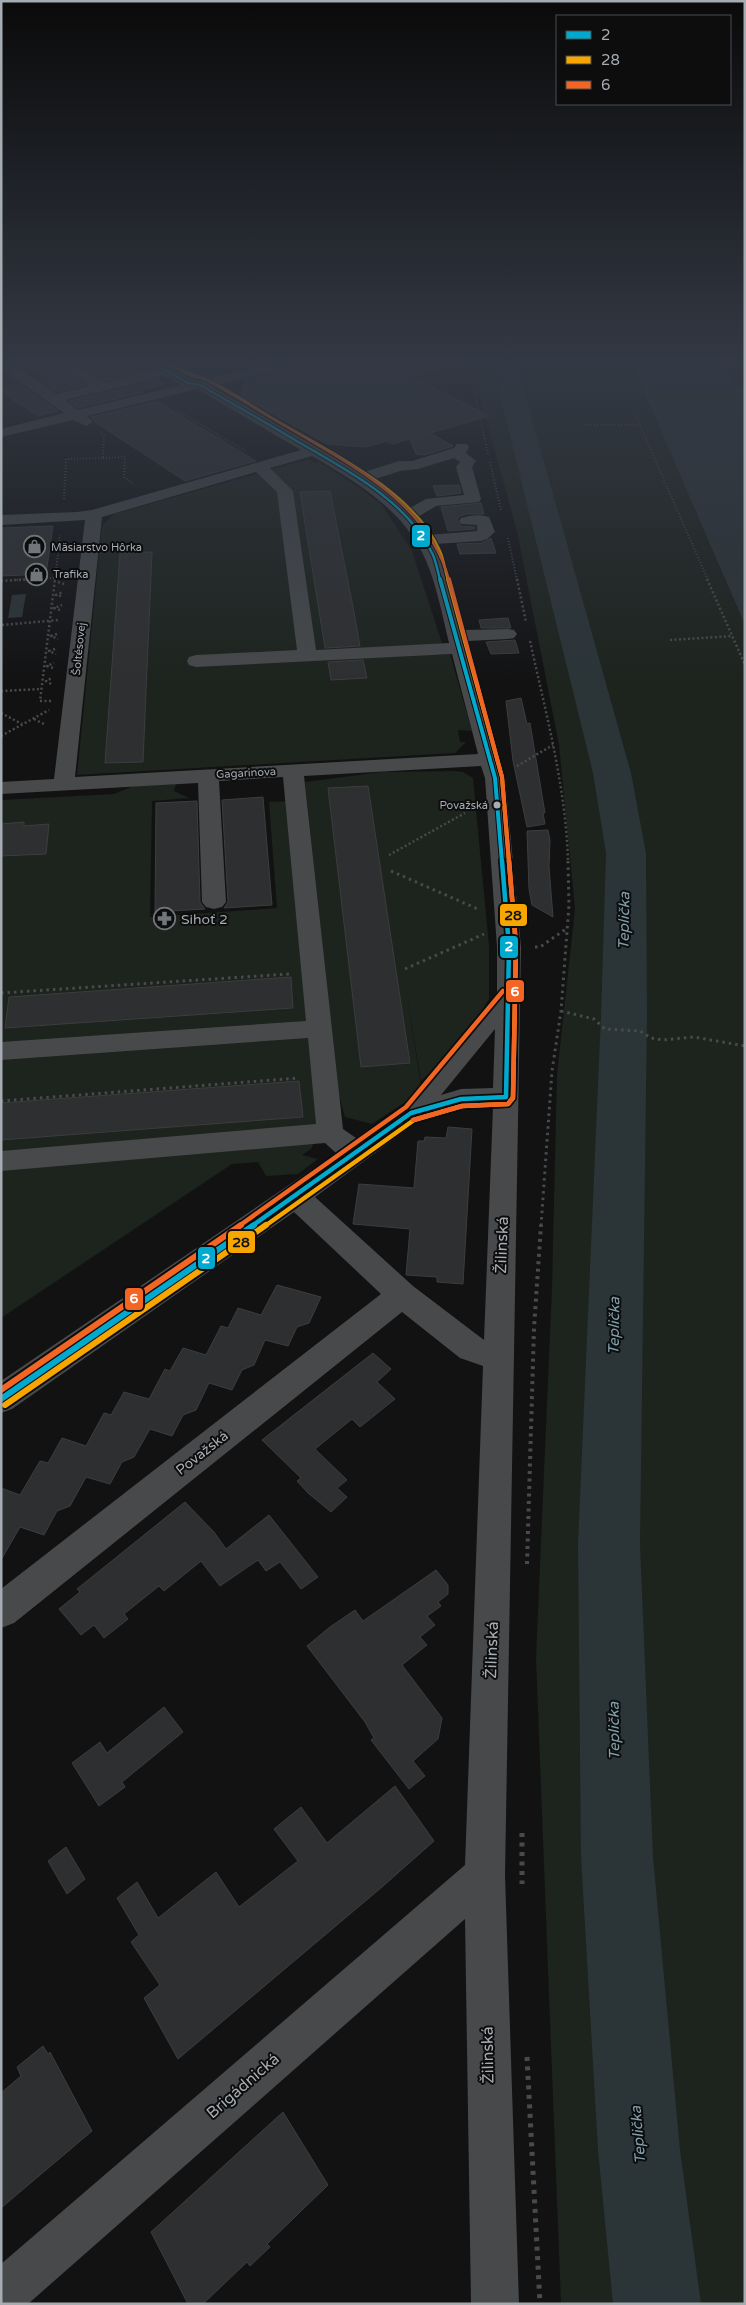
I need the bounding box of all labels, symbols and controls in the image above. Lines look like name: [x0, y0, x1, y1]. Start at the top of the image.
legend: [556, 15, 731, 105]
text: 2: [601, 26, 610, 44]
text: 28: [601, 51, 620, 69]
text: 6: [601, 76, 610, 94]
line badge: 2: [411, 524, 431, 548]
text: 2: [417, 527, 426, 544]
shop icon: Mäsiarstvo Hôrka: [23, 535, 47, 559]
place label: Mäsiarstvo Hôrka: [51, 541, 142, 554]
shop icon: Trafika: [25, 562, 49, 586]
place label: Trafika: [53, 568, 88, 581]
street label: Šoltésovej: [69, 622, 88, 676]
street label: Gagarinova: [216, 765, 276, 781]
place label: Považská: [439, 799, 488, 812]
marker: Považská: [492, 800, 502, 810]
water label: Teplička: [614, 891, 634, 950]
line badge: 28: [499, 903, 528, 927]
pharmacy icon: Sihoť 2: [153, 907, 177, 931]
text: 28: [504, 907, 522, 924]
place label: Sihoť 2: [181, 911, 228, 928]
line badge: 2: [499, 935, 519, 959]
text: 2: [505, 938, 514, 955]
line badge: 6: [505, 979, 525, 1003]
text: 6: [511, 983, 520, 1000]
street label: Žilinská: [491, 1216, 513, 1274]
line badge: 28: [227, 1230, 256, 1254]
text: 28: [232, 1234, 250, 1251]
line badge: 2: [197, 1246, 216, 1270]
text: 2: [202, 1250, 211, 1267]
line badge: 6: [124, 1287, 144, 1311]
text: 6: [130, 1290, 139, 1307]
water label: Teplička: [604, 1296, 624, 1355]
street label: Považská: [172, 1427, 232, 1479]
street label: Žilinská: [481, 1621, 503, 1679]
water label: Teplička: [604, 1701, 624, 1760]
street label: Žilinská: [478, 2026, 498, 2084]
street label: Brigádnická: [202, 2049, 284, 2123]
water label: Teplička: [626, 2105, 649, 2165]

